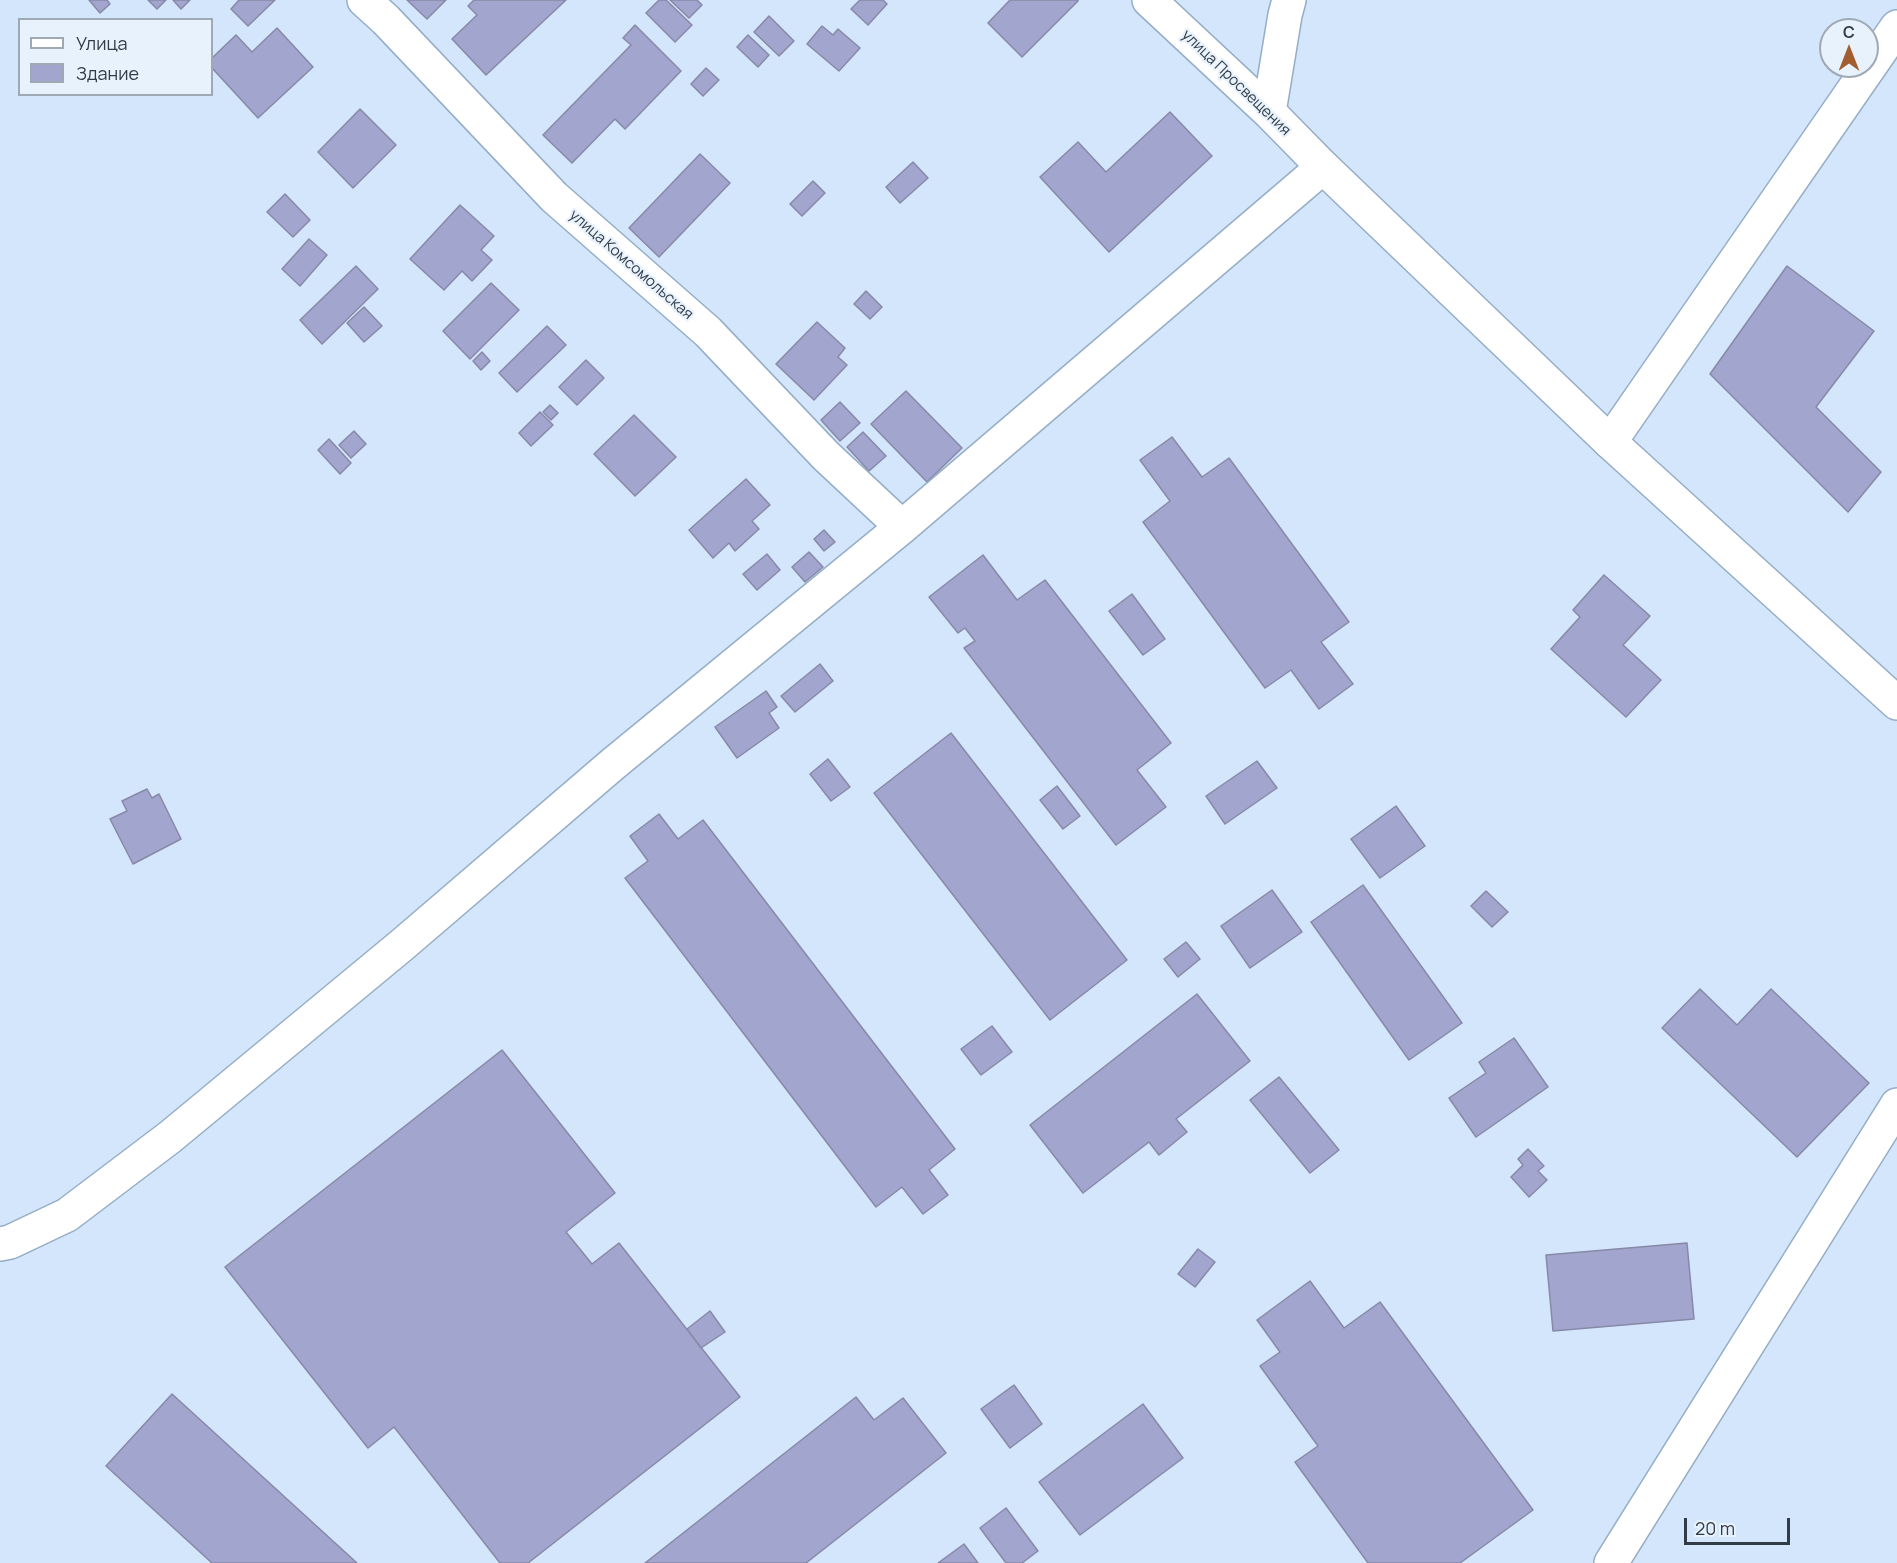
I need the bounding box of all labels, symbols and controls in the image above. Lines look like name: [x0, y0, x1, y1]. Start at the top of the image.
legend: [18, 18, 213, 96]
north arrow: [1819, 18, 1879, 78]
text: С: [1843, 21, 1855, 43]
street label: улица Просвещения: [1178, 26, 1294, 140]
text: Улица: [76, 31, 128, 55]
text: Здание: [76, 61, 139, 85]
street label: улица Комсомольская: [565, 206, 697, 324]
scale bar: [1687, 1506, 1794, 1544]
text: 20 m: [1695, 1516, 1735, 1540]

